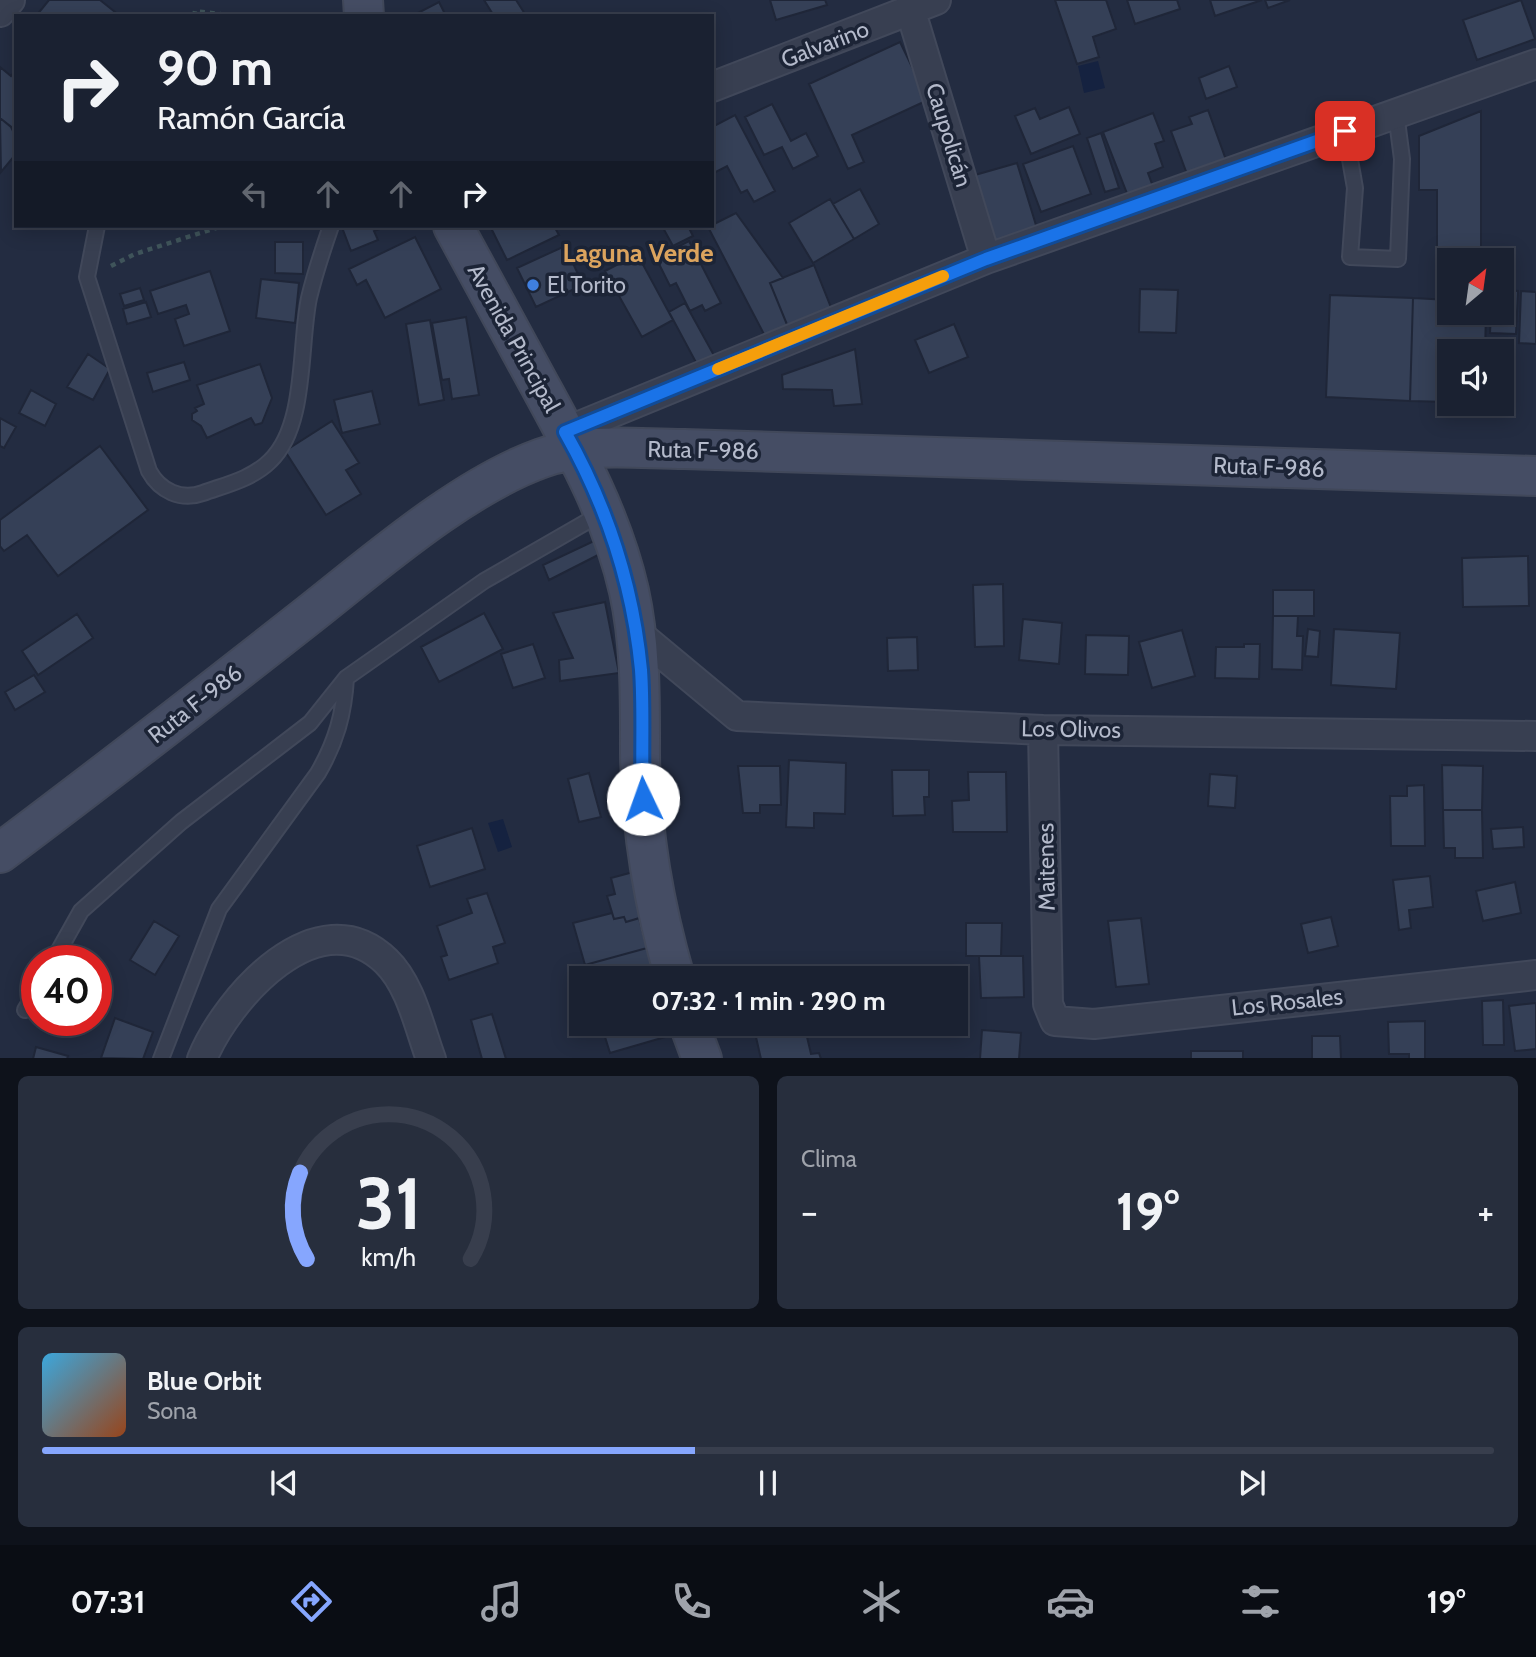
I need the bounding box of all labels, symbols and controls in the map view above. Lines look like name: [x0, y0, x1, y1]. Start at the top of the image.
street label: Galvarino: [777, 15, 873, 73]
text: 90 m: [157, 38, 273, 97]
icon: right: [42, 42, 133, 133]
street label: Caupolicán: [920, 80, 978, 190]
text: Ramón García: [157, 98, 345, 137]
pin: [1315, 101, 1375, 161]
icon: arrive: [1326, 112, 1364, 150]
icon: left: [236, 175, 274, 213]
icon: ahead: [309, 175, 347, 213]
icon: ahead: [382, 175, 420, 213]
icon: right: [455, 175, 493, 213]
district label: Laguna Verde: [562, 237, 714, 269]
north arrow: [1437, 248, 1514, 326]
map controls: [1437, 248, 1514, 416]
street label: Avenida Principal: [462, 259, 567, 418]
place label: El Torito: [547, 271, 626, 299]
marker: El Torito: [525, 277, 541, 293]
button: sound: [1437, 339, 1514, 416]
street label: Ruta F-986: [647, 435, 759, 465]
street label: Ruta F-986: [1213, 451, 1325, 483]
street label: Ruta F-986: [142, 659, 248, 749]
street label: Los Olivos: [1021, 714, 1121, 744]
position arrow: [606, 762, 680, 836]
street label: Maitenes: [1031, 823, 1061, 911]
speed limit sign: 40: [21, 945, 112, 1036]
street label: Los Rosales: [1230, 982, 1344, 1022]
text: 07:32 · 1 min · 290 m: [651, 985, 886, 1017]
text: Clima: [801, 1145, 857, 1173]
text: 31: [355, 1159, 422, 1247]
text: 19°: [1116, 1180, 1179, 1243]
text: −: [801, 1188, 818, 1235]
text: +: [1477, 1188, 1494, 1235]
text: km/h: [361, 1241, 416, 1271]
text: Blue Orbit: [147, 1365, 262, 1397]
text: Sona: [147, 1397, 197, 1425]
icon: previous: [265, 1464, 303, 1502]
icon: pause: [749, 1464, 787, 1502]
icon: next: [1233, 1464, 1271, 1502]
icon: directions: [287, 1577, 336, 1626]
icon: music: [477, 1577, 526, 1626]
icon: phone: [667, 1577, 716, 1626]
icon: climate: [857, 1577, 906, 1626]
icon: car: [1046, 1577, 1095, 1626]
icon: filters: [1236, 1577, 1285, 1626]
text: 07:31: [70, 1582, 146, 1621]
text: 19°: [1426, 1582, 1466, 1621]

